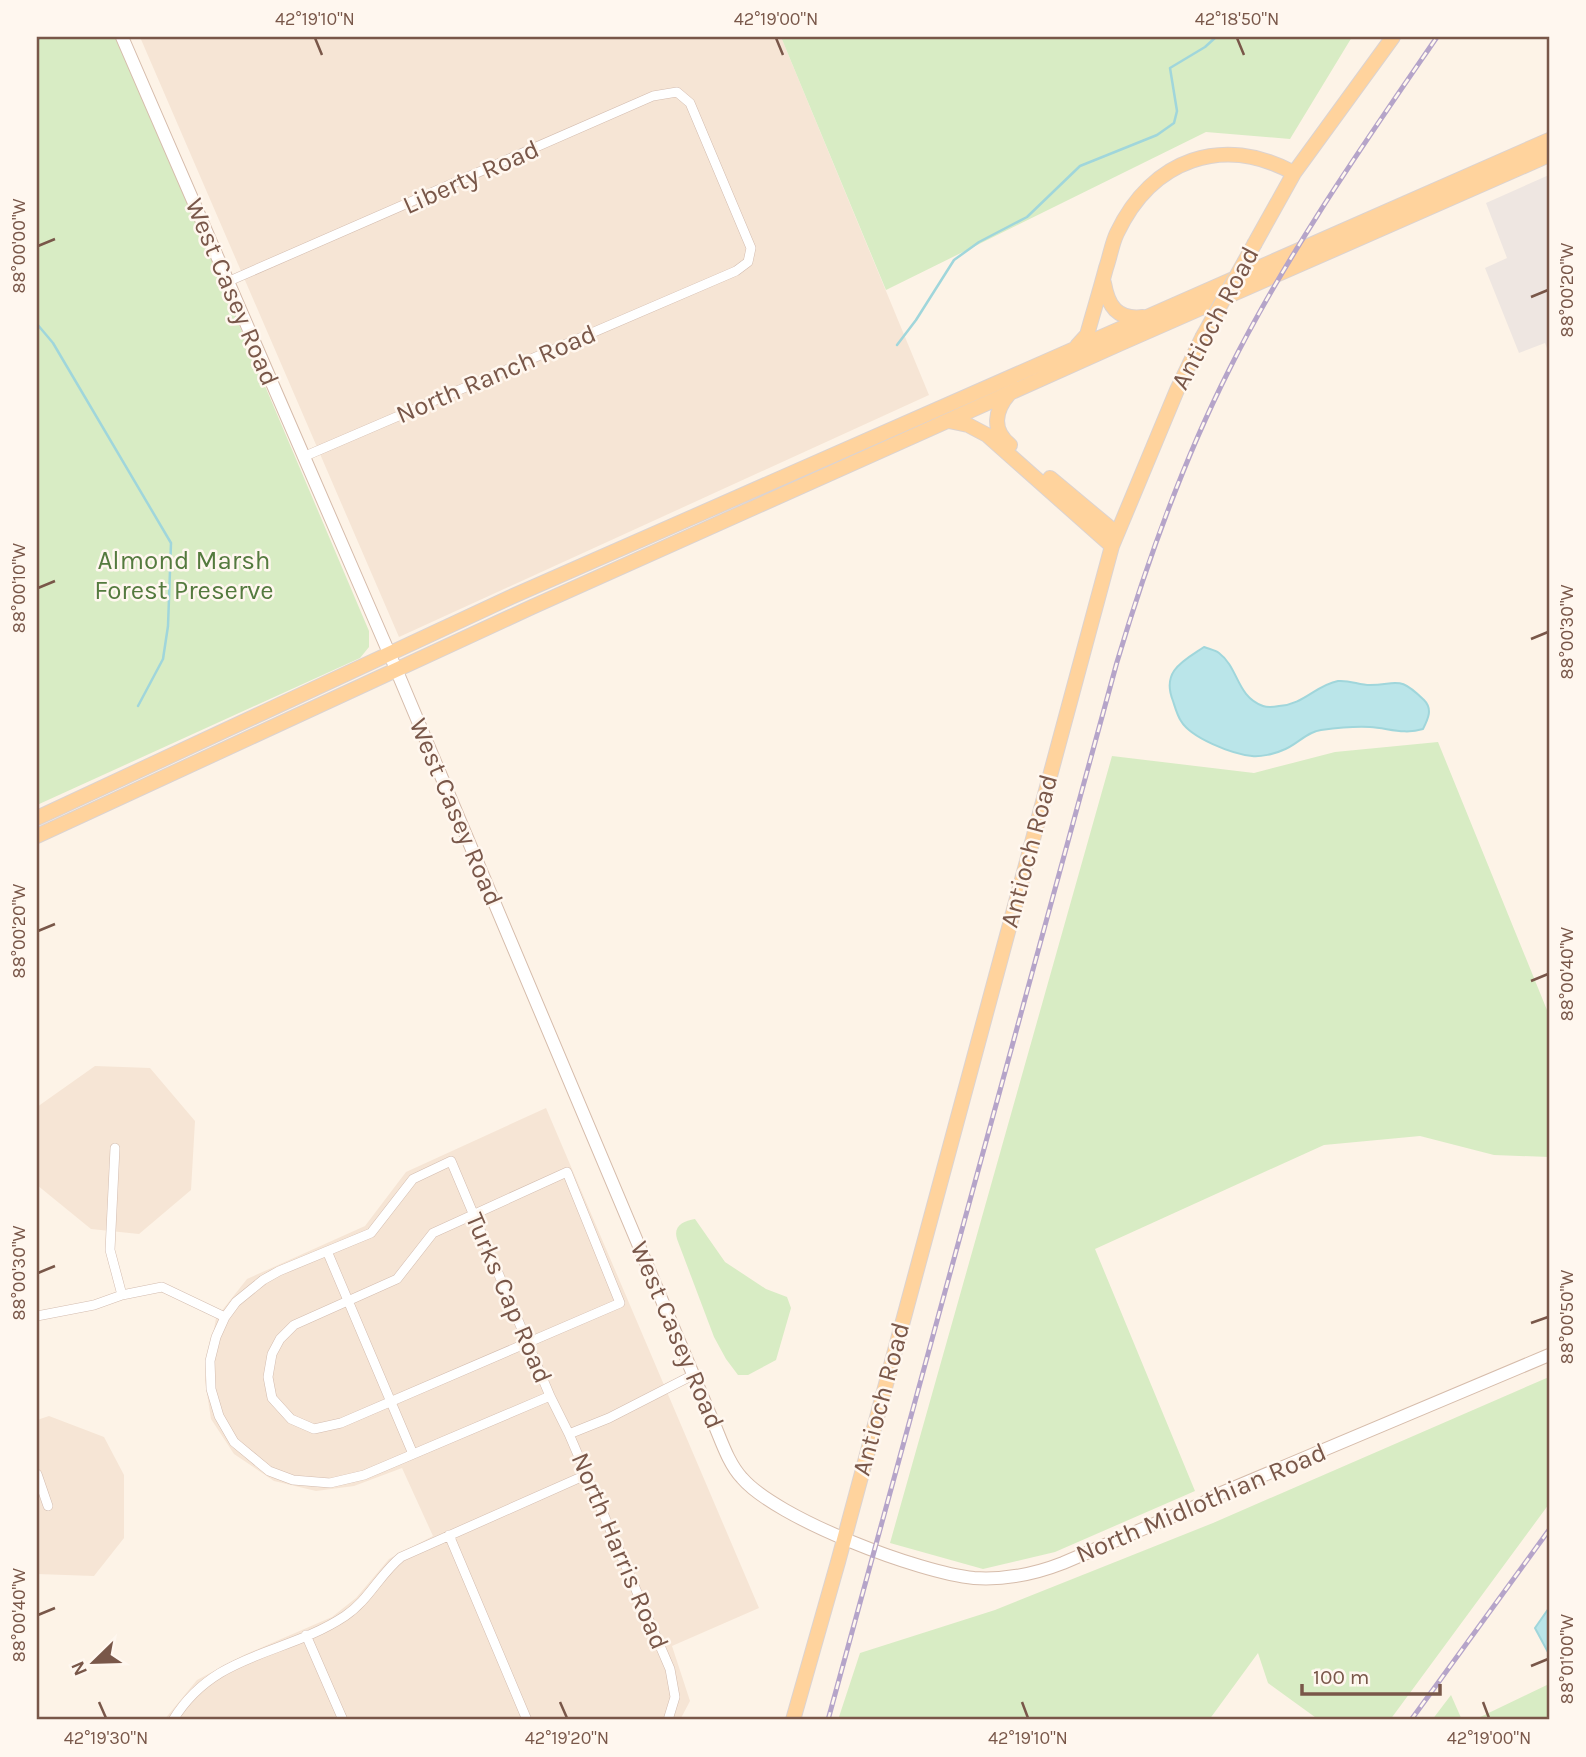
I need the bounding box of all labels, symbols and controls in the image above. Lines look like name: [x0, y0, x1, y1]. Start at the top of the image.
text: 42°19'10"N: [275, 8, 355, 30]
text: 42°19'00"N: [734, 8, 818, 30]
text: 42°18'50"N: [1195, 8, 1279, 30]
street label: Liberty Road: [398, 133, 544, 221]
street label: West Casey Road: [179, 194, 285, 390]
text: 88°00'00"W: [8, 199, 30, 294]
street label: Antioch Road: [1164, 241, 1266, 395]
text: 88°00'20"W: [1556, 243, 1578, 337]
street label: North Ranch Road: [391, 318, 601, 430]
text: 88°00'10"W: [8, 543, 30, 633]
park label: Almond Marsh Forest Preserve: [94, 545, 274, 606]
text: 88°00'30"W: [1556, 585, 1578, 679]
street label: West Casey Road: [403, 714, 509, 910]
street label: Antioch Road: [994, 771, 1064, 931]
text: 88°00'20"W: [8, 884, 30, 978]
text: 88°00'40"W: [1556, 927, 1578, 1021]
street label: Turks Cap Road: [459, 1208, 559, 1388]
text: 88°00'30"W: [8, 1226, 30, 1320]
street label: West Casey Road: [624, 1237, 730, 1433]
text: 88°00'50"W: [1556, 1270, 1578, 1364]
street label: Antioch Road: [846, 1319, 916, 1479]
street label: North Midlothian Road: [1071, 1436, 1331, 1570]
street label: North Harris Road: [565, 1448, 675, 1654]
text: 88°00'40"W: [8, 1568, 30, 1662]
text: 88°01'00"W: [1556, 1614, 1578, 1704]
north arrow: [60, 1628, 130, 1698]
scale bar: [1302, 1652, 1441, 1696]
text: N: [66, 1658, 92, 1679]
text: 100 m: [1313, 1665, 1370, 1689]
text: 42°19'30"N: [64, 1727, 148, 1749]
text: 42°19'20"N: [525, 1727, 609, 1749]
text: 42°19'10"N: [988, 1727, 1068, 1749]
text: 42°19'00"N: [1447, 1727, 1531, 1749]

